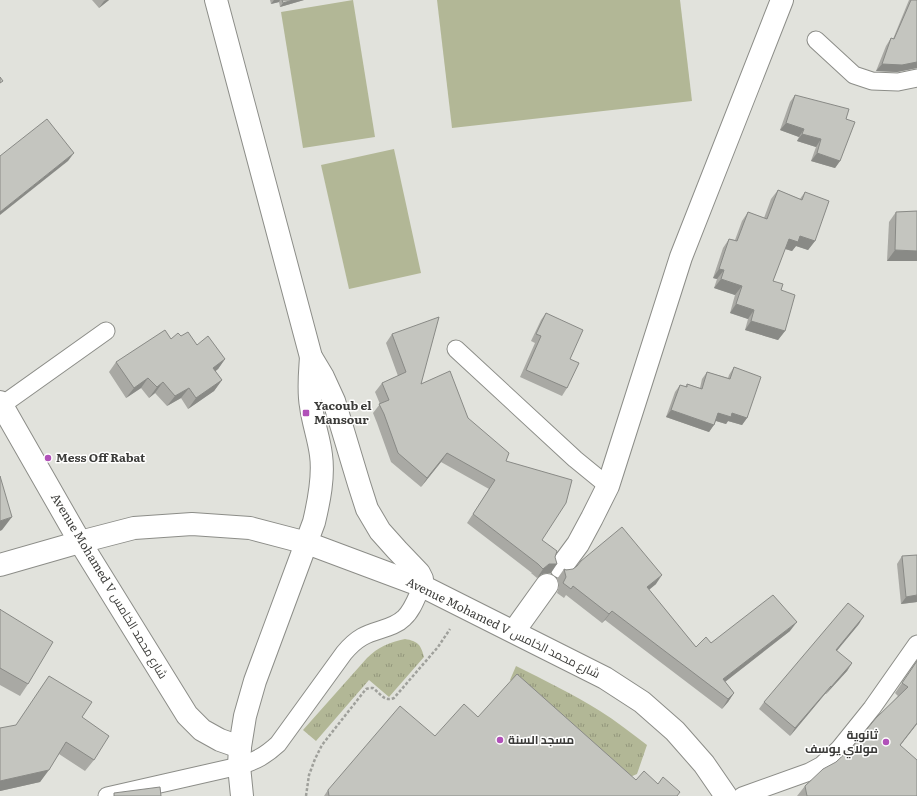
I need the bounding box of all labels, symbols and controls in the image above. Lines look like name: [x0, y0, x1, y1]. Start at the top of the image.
place label: Yacoub el Mansour: [314, 396, 372, 428]
marker: Yacoub el Mansour: [301, 408, 311, 418]
place label: Mess Off Rabat: [56, 448, 146, 466]
marker: Mess Off Rabat: [43, 453, 53, 463]
street label: Avenue Mohamed V شارع محمد الخامس: [47, 489, 173, 682]
street label: Avenue Mohamed V شارع محمد الخامس: [403, 572, 604, 682]
place label: ثانوية مولاي يوسف: [805, 725, 879, 759]
place label: مسجد السنة: [508, 730, 574, 748]
marker: مسجد السنة: [495, 735, 505, 745]
marker: ثانوية مولاي يوسف: [881, 737, 891, 747]

